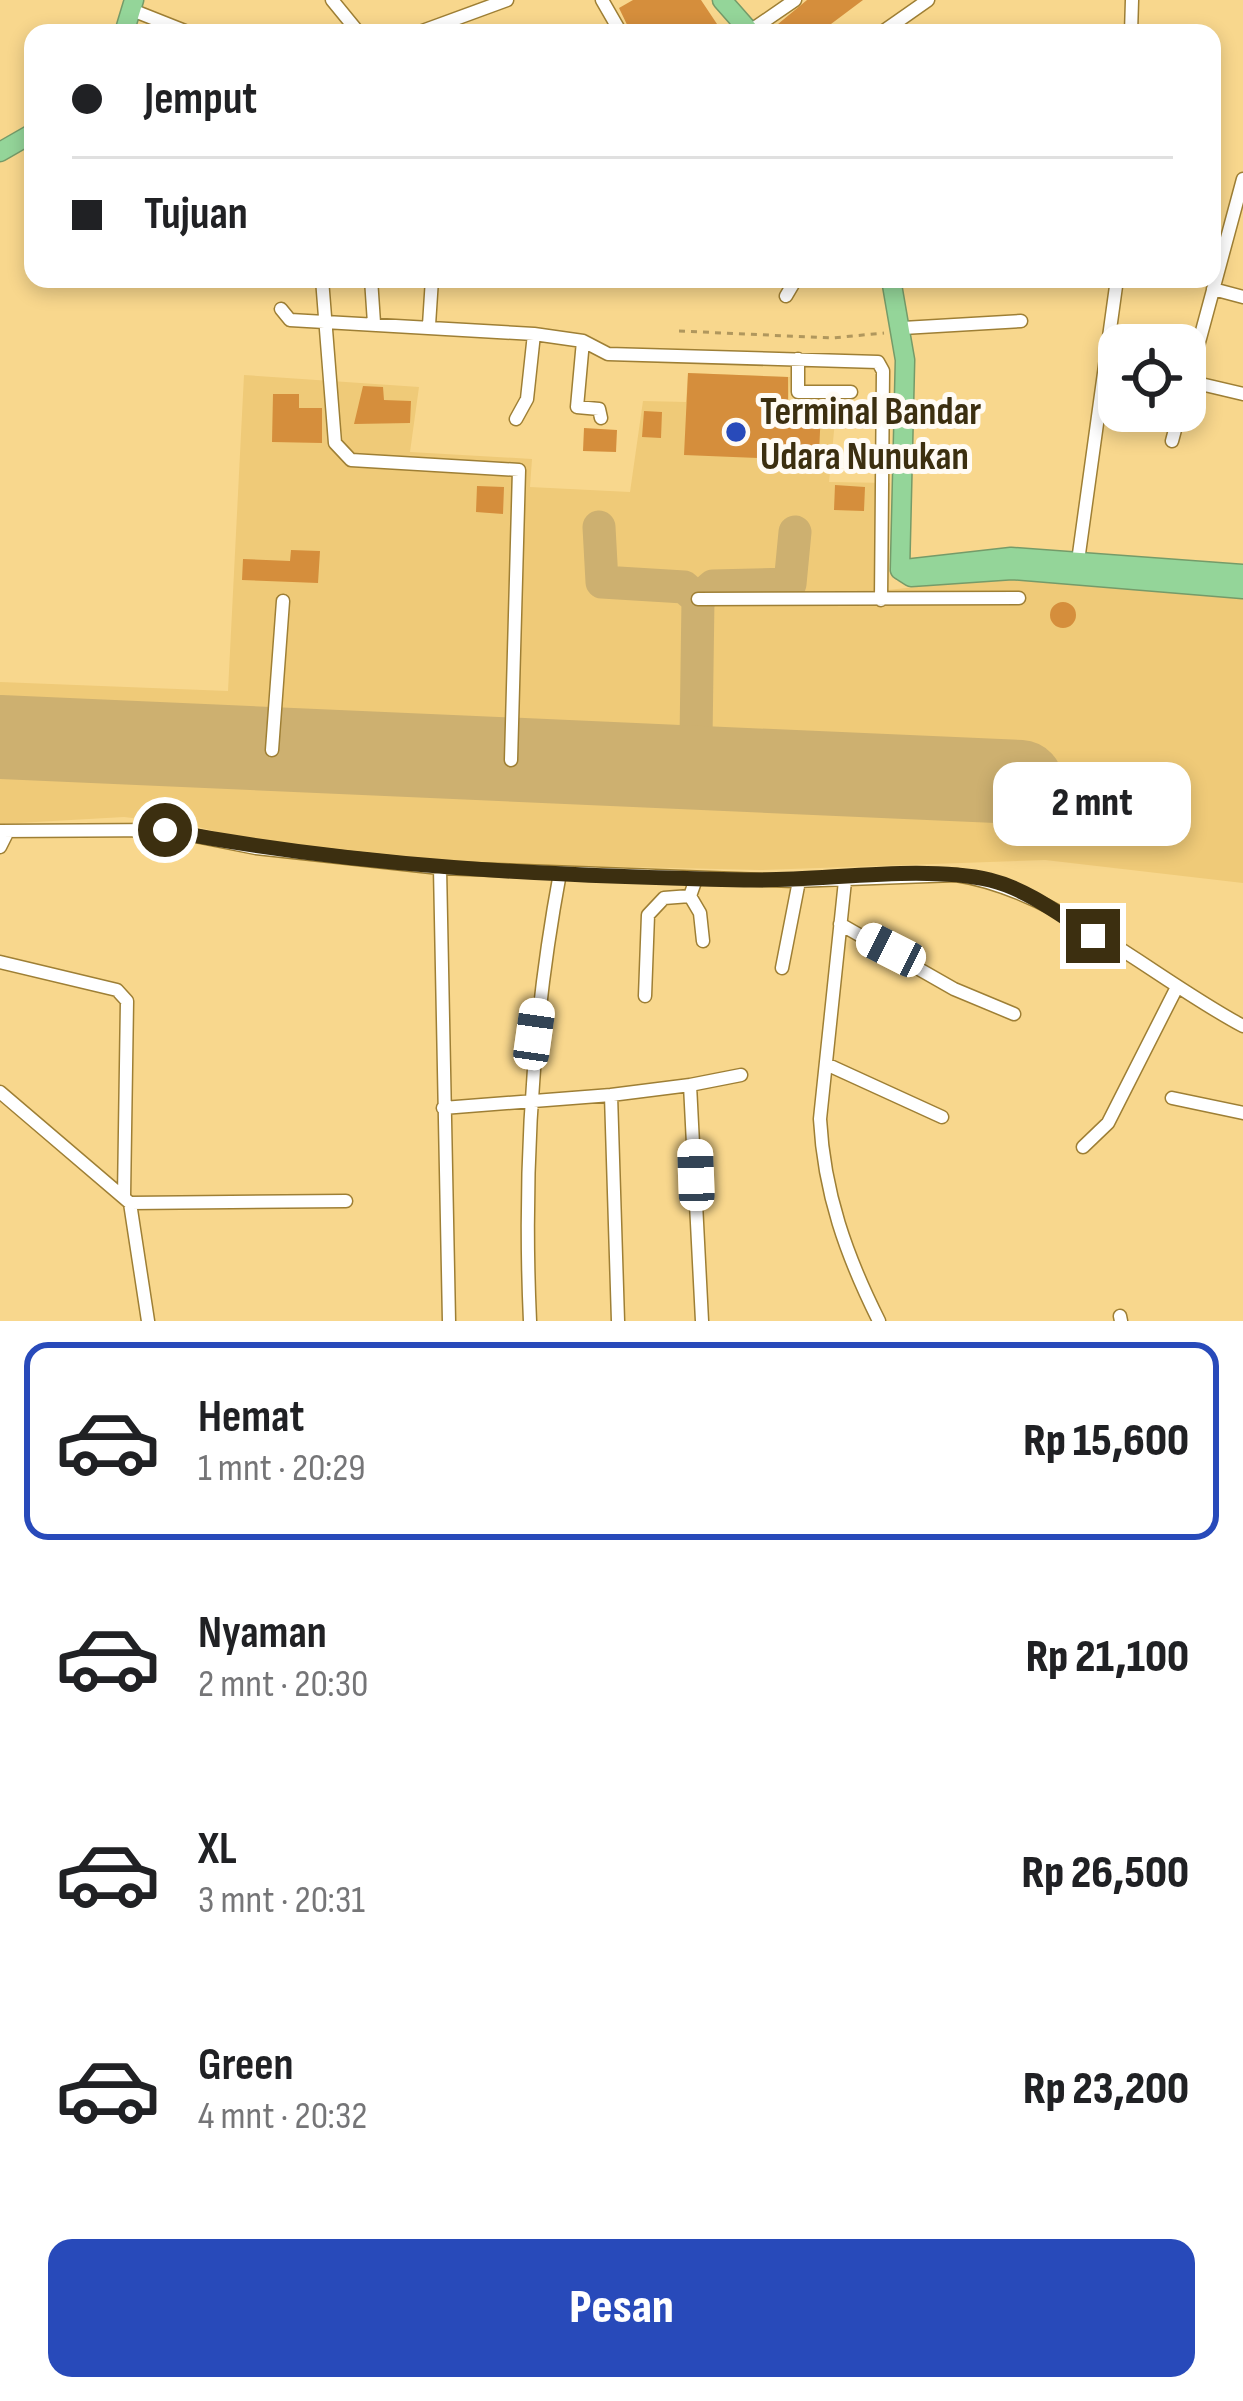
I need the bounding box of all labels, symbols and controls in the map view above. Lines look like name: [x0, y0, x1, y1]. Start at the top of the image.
text: Jemput: [144, 72, 257, 127]
text: Tujuan: [144, 187, 248, 242]
map controls: [1098, 324, 1206, 432]
button: locate: [1098, 324, 1206, 432]
place label: Terminal Bandar Udara Nunukan: [760, 389, 981, 481]
marker: Terminal Bandar Udara Nunukan: [723, 419, 749, 445]
callout: 2 mnt: [994, 762, 1192, 846]
text: 2 mnt: [1052, 780, 1132, 827]
route start: [138, 803, 192, 857]
route end: [1066, 909, 1120, 963]
car: [851, 918, 931, 982]
car: [511, 996, 557, 1072]
car: [677, 1138, 715, 1212]
icon: car: [54, 1387, 162, 1495]
text: Hemat: [198, 1390, 304, 1445]
text: Rp 15,600: [1023, 1414, 1189, 1469]
text: 1 mnt · 20:29: [198, 1445, 366, 1492]
icon: car: [54, 1603, 162, 1711]
text: Nyaman: [198, 1606, 327, 1661]
text: Rp 21,100: [1026, 1630, 1189, 1685]
text: 2 mnt · 20:30: [198, 1661, 368, 1708]
icon: car: [54, 1819, 162, 1927]
text: XL: [198, 1822, 237, 1877]
text: Rp 26,500: [1021, 1846, 1189, 1901]
text: 3 mnt · 20:31: [198, 1877, 365, 1924]
icon: car: [54, 2035, 162, 2143]
text: Green: [198, 2038, 294, 2093]
text: Rp 23,200: [1023, 2062, 1189, 2117]
text: 4 mnt · 20:32: [198, 2093, 367, 2140]
button: Pesan: [48, 2239, 1195, 2377]

